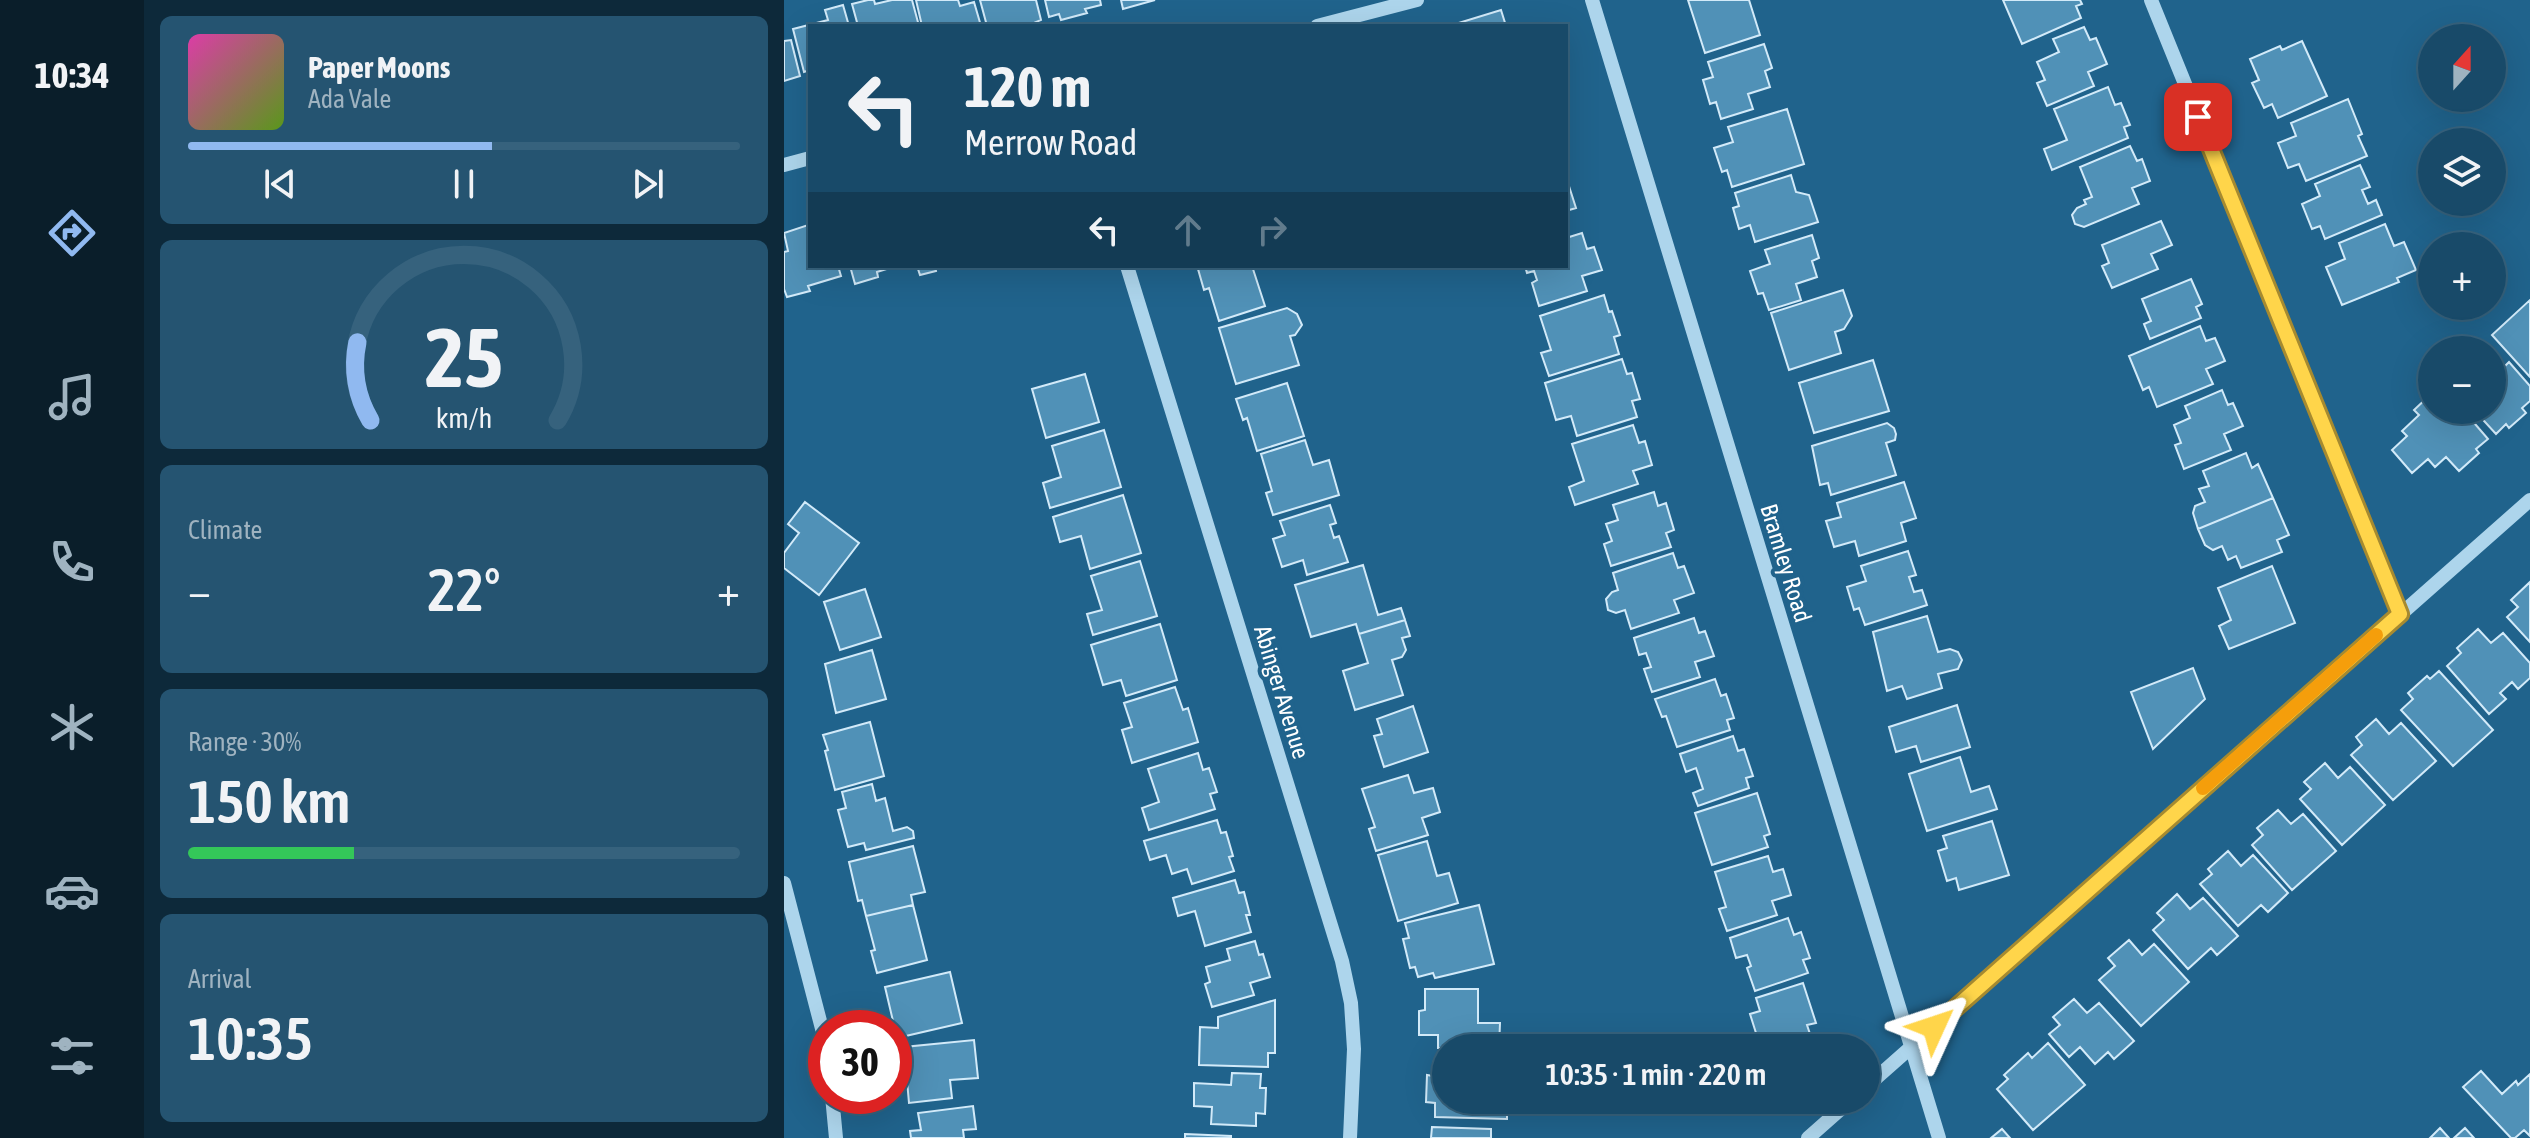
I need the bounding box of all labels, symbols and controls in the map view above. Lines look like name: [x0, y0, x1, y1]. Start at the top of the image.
north arrow: [2418, 24, 2506, 112]
map controls: [2418, 24, 2506, 424]
text: Paper Moons: [308, 50, 450, 84]
text: 10:34: [35, 54, 109, 96]
text: 120 m: [964, 55, 1091, 119]
icon: left: [832, 56, 936, 160]
pin: [2164, 83, 2232, 151]
text: Ada Vale: [308, 84, 391, 114]
icon: arrive: [2176, 95, 2220, 139]
text: Merrow Road: [964, 121, 1137, 163]
button: layers: [2418, 128, 2506, 216]
icon: previous: [258, 162, 302, 206]
icon: pause: [442, 162, 486, 206]
icon: next: [626, 162, 670, 206]
icon: directions: [44, 205, 100, 261]
icon: left: [1082, 208, 1126, 252]
icon: ahead: [1166, 208, 1210, 252]
icon: right: [1250, 208, 1294, 252]
button: +: [2418, 232, 2506, 320]
text: 25: [425, 308, 503, 404]
button: −: [2418, 336, 2506, 424]
icon: music: [44, 369, 100, 425]
text: km/h: [436, 401, 492, 434]
street label: Bramley Road: [1755, 501, 1817, 625]
text: Climate: [188, 515, 262, 545]
icon: phone: [44, 534, 100, 590]
text: 22°: [428, 555, 500, 624]
text: −: [188, 565, 211, 615]
text: +: [717, 565, 740, 615]
street label: Abinger Avenue: [1249, 622, 1315, 762]
icon: climate: [44, 699, 100, 755]
text: Range · 30%: [188, 727, 301, 757]
text: 150 km: [188, 767, 350, 836]
icon: car: [44, 863, 100, 919]
text: Arrival: [188, 964, 252, 994]
position arrow: [1892, 985, 1976, 1069]
text: 10:35: [188, 1004, 313, 1073]
speed limit sign: 30: [808, 1010, 912, 1114]
icon: filters: [44, 1028, 100, 1084]
text: 10:35 · 1 min · 220 m: [1546, 1057, 1766, 1091]

